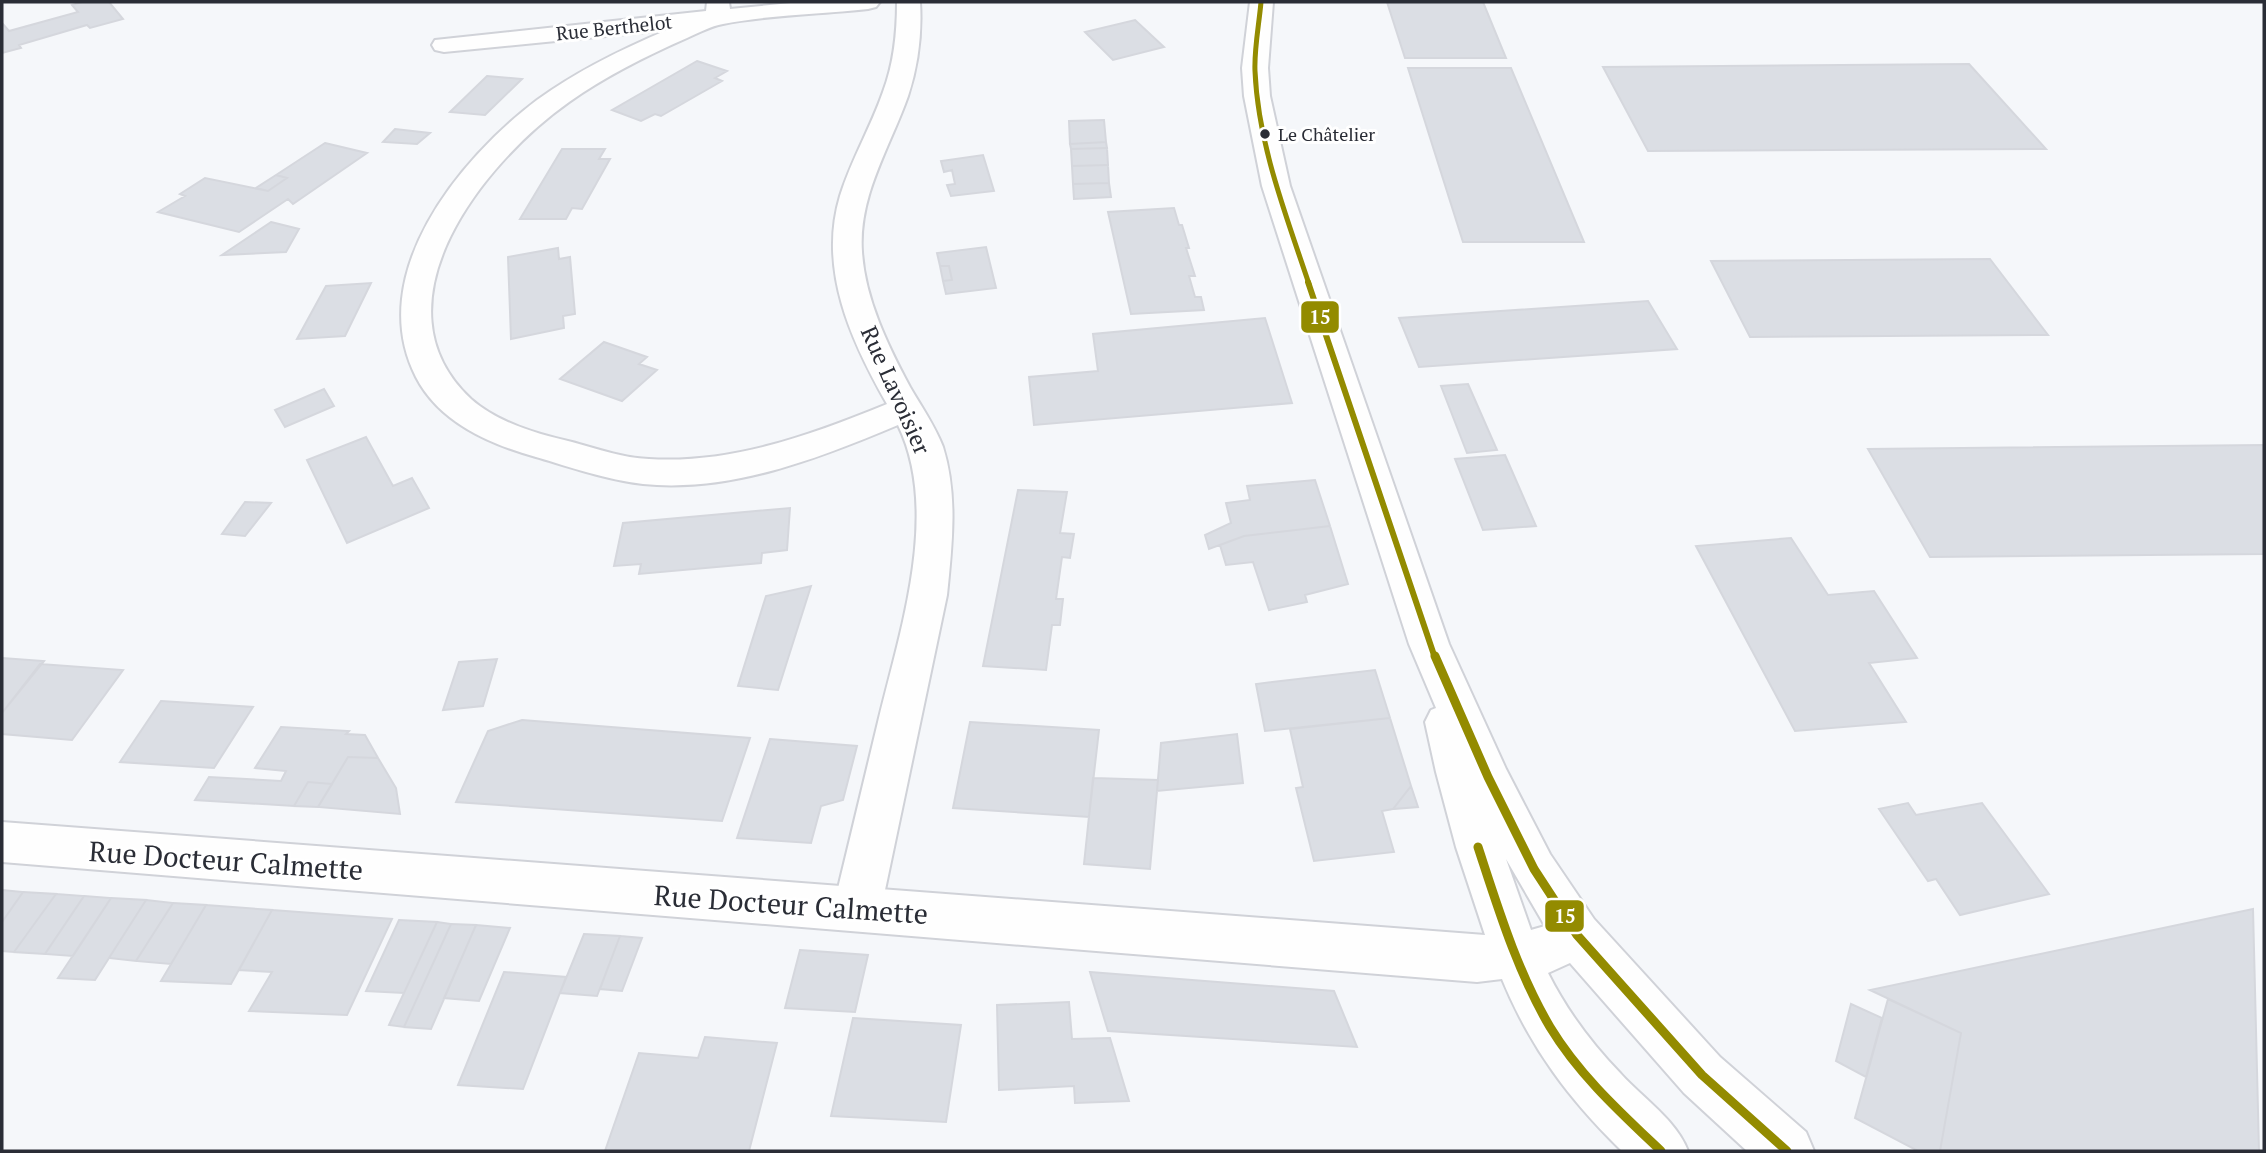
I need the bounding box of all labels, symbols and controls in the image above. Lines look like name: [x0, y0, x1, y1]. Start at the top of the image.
street label: Rue Berthelot: [555, 8, 673, 46]
place label: Le Châtelier: [1278, 122, 1375, 146]
marker: Le Châtelier: [1258, 127, 1272, 141]
line badge: 15: [1300, 300, 1340, 334]
text: 15: [1309, 304, 1331, 329]
street label: Rue Lavoisier: [854, 321, 938, 459]
street label: Rue Docteur Calmette: [88, 832, 364, 888]
street label: Rue Docteur Calmette: [653, 876, 929, 932]
line badge: 15: [1544, 899, 1585, 933]
text: 15: [1554, 903, 1576, 928]

